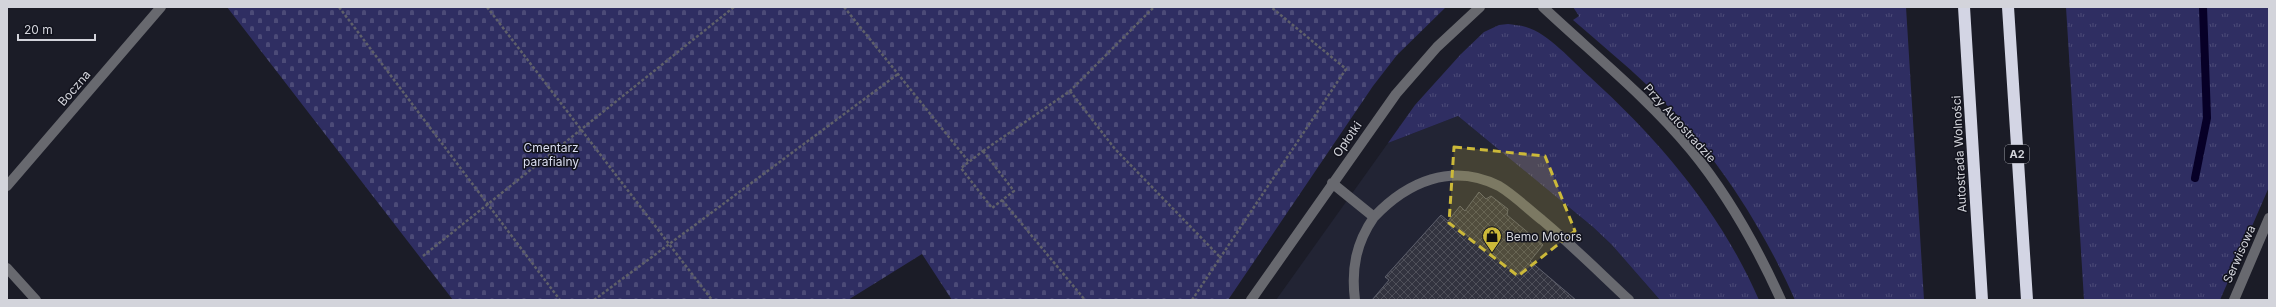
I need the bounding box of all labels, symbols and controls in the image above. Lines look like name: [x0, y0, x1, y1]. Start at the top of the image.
scale bar: [18, 16, 95, 42]
text: 20 m: [24, 22, 53, 37]
street label: Boczna: [55, 67, 93, 109]
street label: Przy Autostradzie: [1641, 81, 1719, 165]
street label: Autostrada Wolności: [1948, 95, 1970, 213]
street label: Opłotki: [1329, 118, 1365, 160]
park label: Cmentarz parafialny: [523, 140, 579, 169]
road number: A2: [2005, 145, 2029, 163]
street label: Serwisowa: [2220, 223, 2258, 285]
shop icon: Bemo Motors: [1481, 225, 1503, 253]
place label: Bemo Motors: [1506, 229, 1582, 244]

